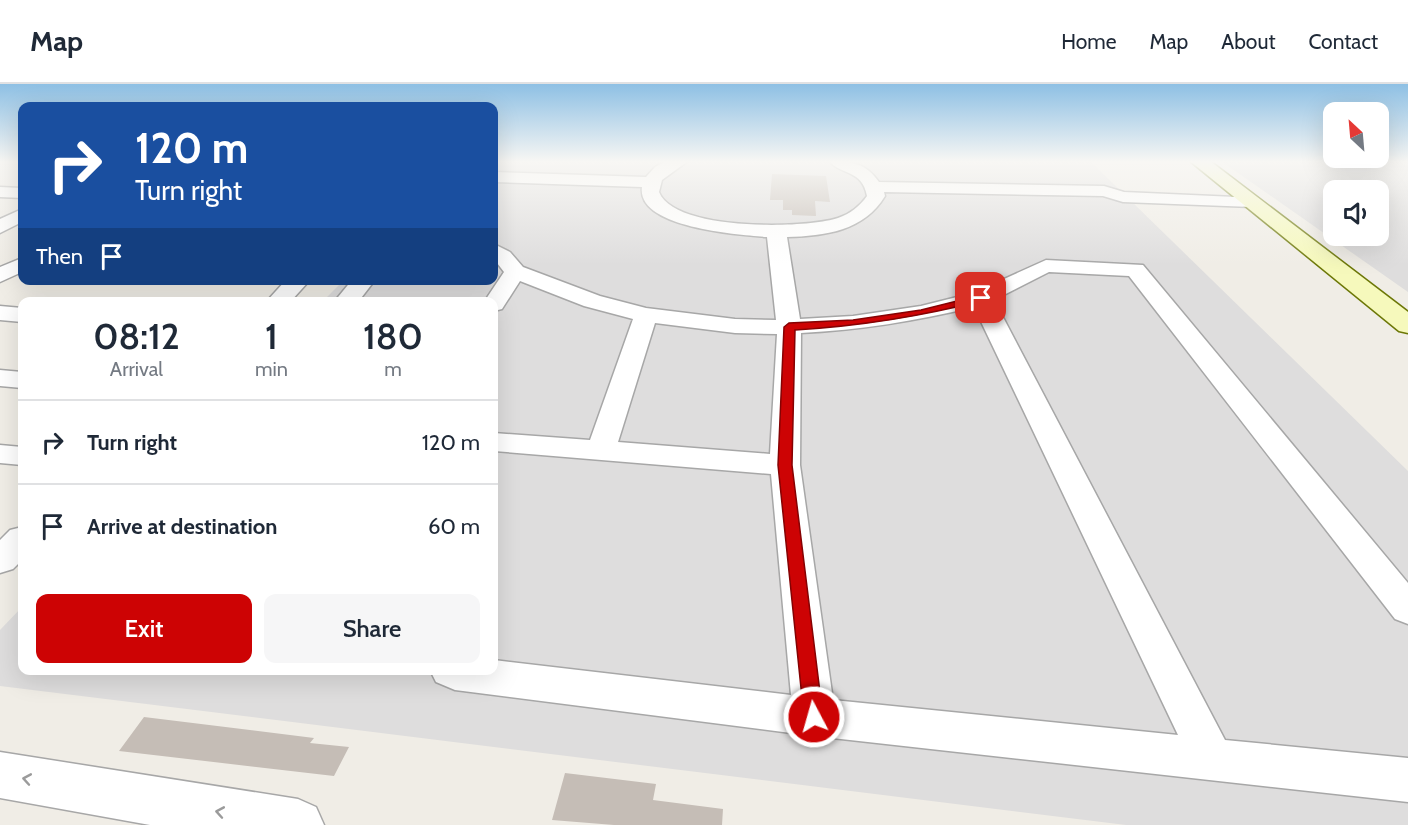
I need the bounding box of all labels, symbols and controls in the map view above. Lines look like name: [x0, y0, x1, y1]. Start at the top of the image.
text: Map: [30, 24, 83, 58]
text: Home: [1061, 29, 1117, 54]
text: Map: [1150, 29, 1188, 54]
text: About: [1221, 29, 1275, 54]
text: Contact: [1308, 29, 1378, 54]
north arrow: [1323, 102, 1389, 168]
map controls: [1323, 102, 1389, 246]
text: 120 m: [135, 122, 248, 174]
icon: right: [36, 126, 114, 204]
text: Turn right: [135, 174, 242, 207]
button: sound: [1323, 180, 1389, 246]
icon: arrive: [95, 240, 128, 273]
text: Then: [36, 243, 83, 270]
pin: [955, 272, 1006, 323]
icon: arrive: [964, 281, 997, 314]
text: 08:12: [93, 314, 180, 358]
text: 1: [265, 314, 278, 358]
text: 180: [363, 314, 423, 358]
text: Arrival: [110, 357, 163, 381]
text: min: [255, 357, 288, 381]
text: m: [384, 357, 402, 381]
icon: right: [36, 426, 69, 459]
text: Turn right: [87, 429, 177, 456]
text: 120 m: [422, 429, 480, 456]
icon: arrive: [36, 510, 69, 543]
text: Arrive at destination: [87, 513, 277, 540]
text: 60 m: [428, 513, 480, 540]
button: Exit: [36, 594, 252, 663]
button: Share: [264, 594, 480, 663]
position arrow: [782, 685, 846, 749]
one-way arrow: [23, 774, 32, 786]
one-way arrow: [215, 806, 225, 819]

